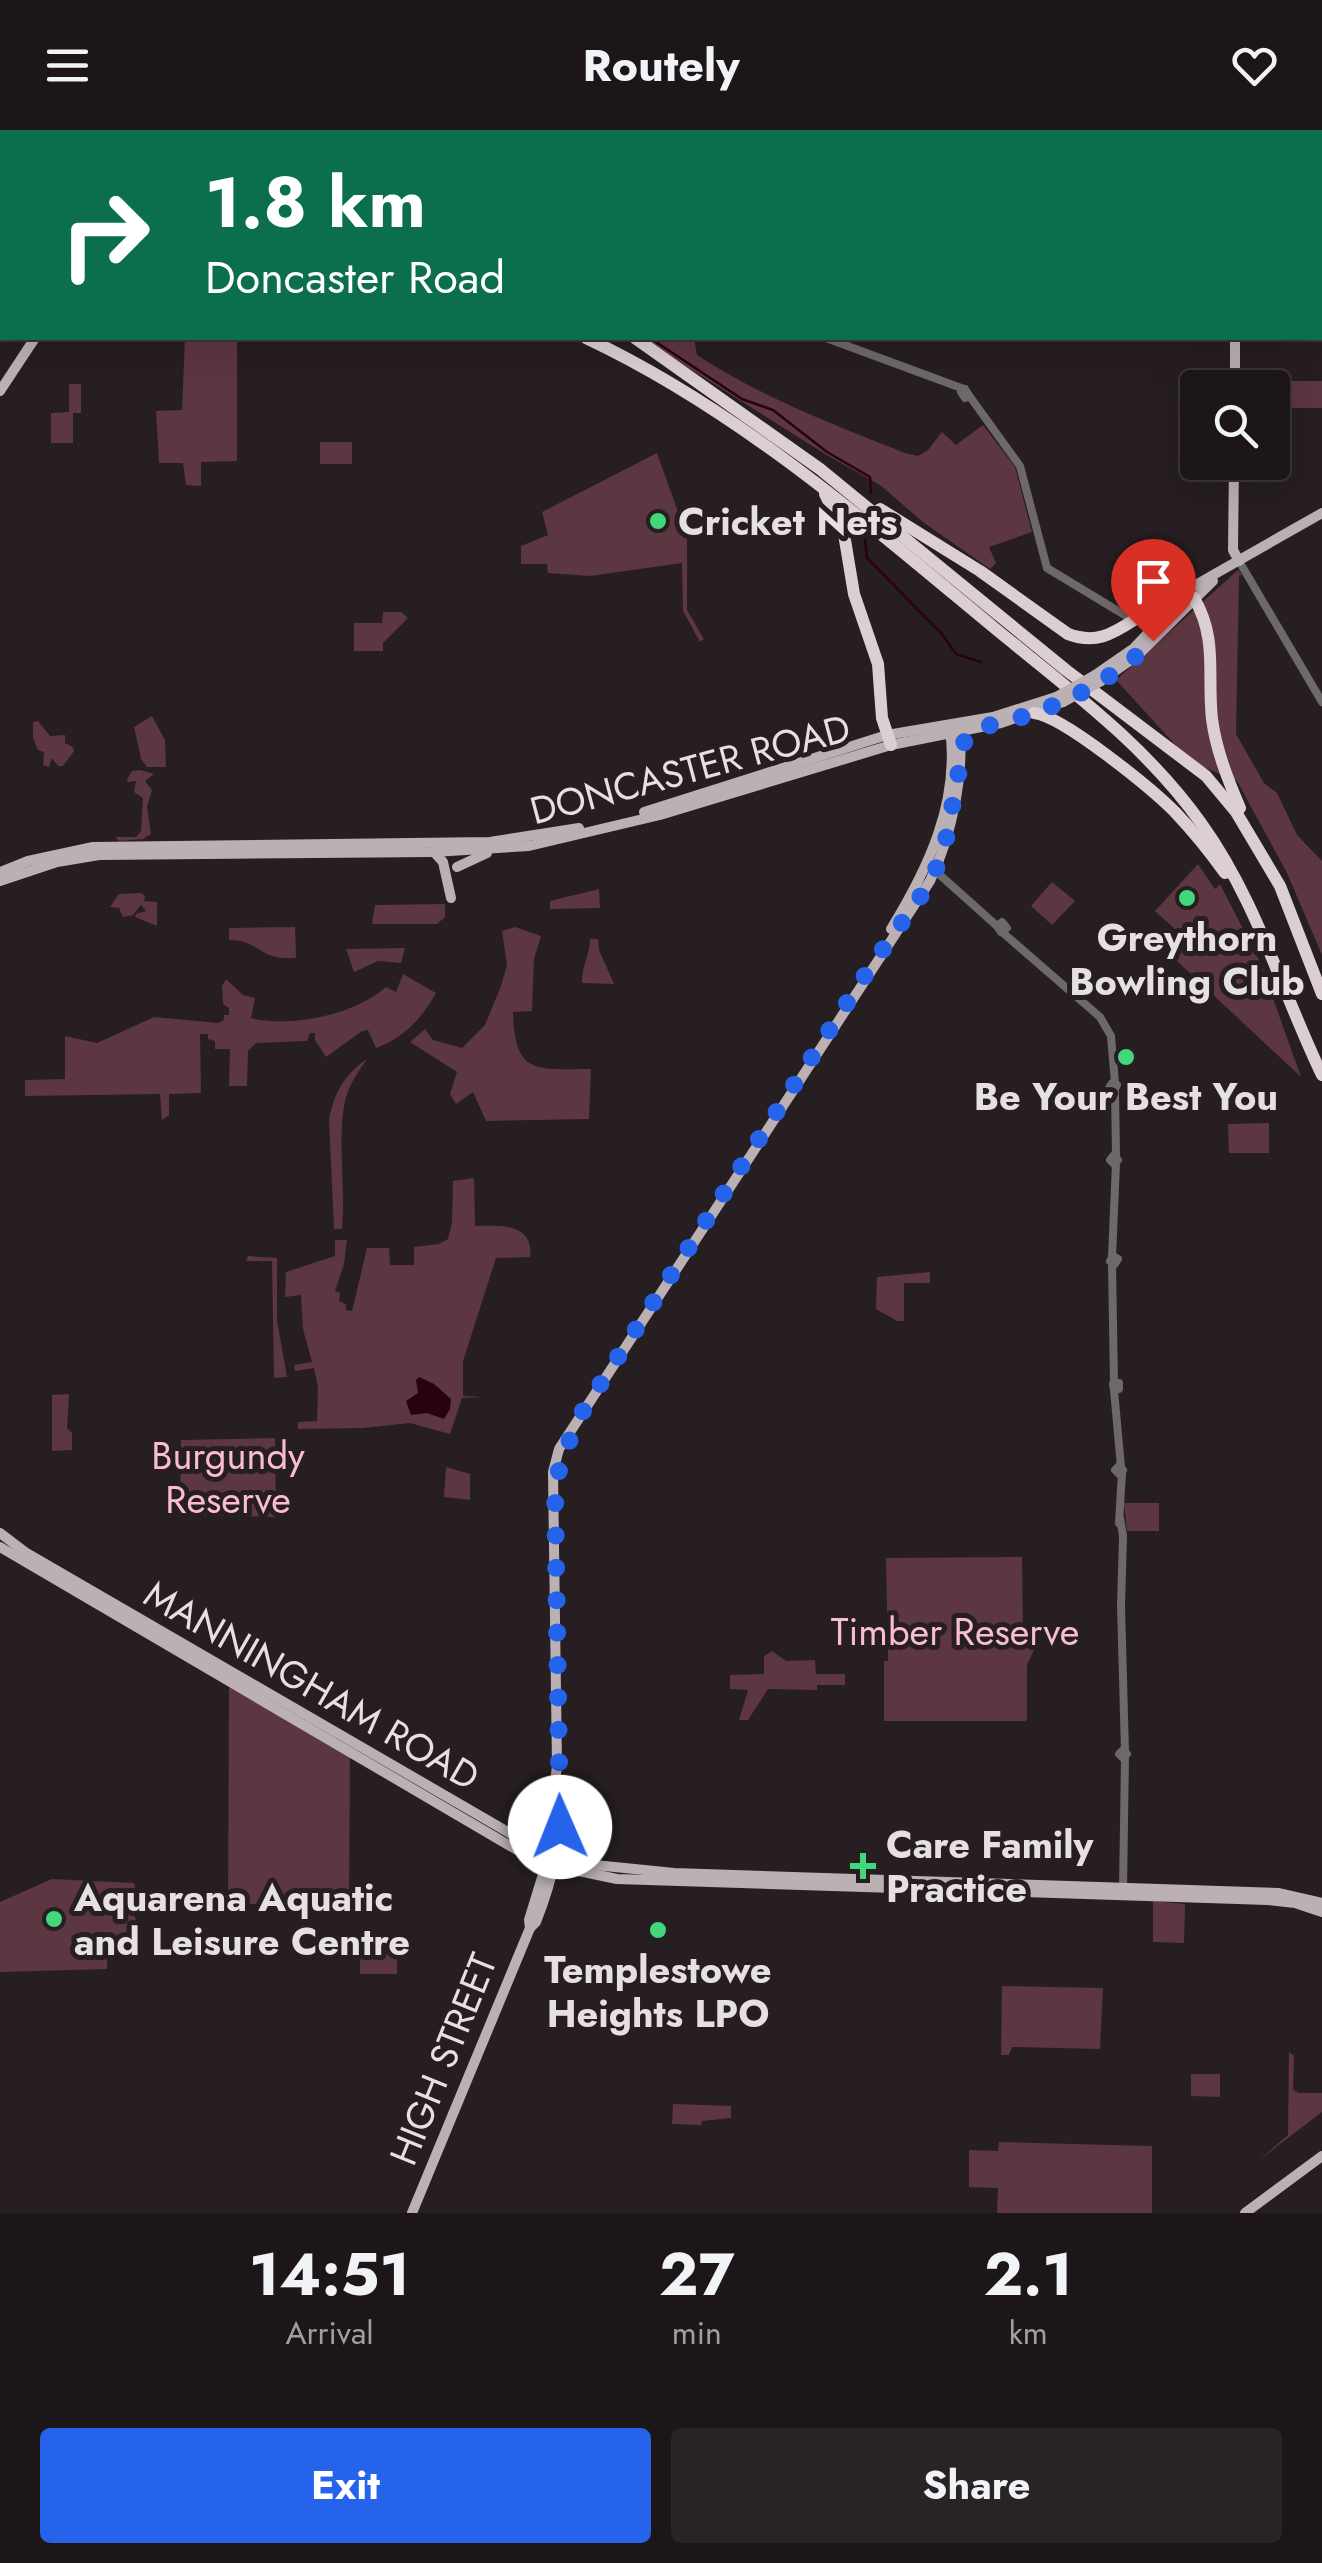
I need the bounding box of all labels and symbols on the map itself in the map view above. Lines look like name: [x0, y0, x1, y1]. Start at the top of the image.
place label: Cricket Nets: [678, 494, 898, 549]
marker: Cricket Nets: [647, 510, 669, 532]
pin: [1111, 539, 1196, 642]
street label: DONCASTER ROAD: [524, 700, 856, 838]
marker: Greythorn Bowling Club: [1176, 887, 1198, 909]
place label: Greythorn Bowling Club: [1069, 910, 1305, 1009]
marker: Be Your Best You: [1115, 1046, 1137, 1068]
place label: Be Your Best You: [974, 1069, 1278, 1124]
park label: Burgundy Reserve: [151, 1428, 305, 1527]
street label: MANNINGHAM ROAD: [134, 1567, 490, 1803]
park label: Timber Reserve: [831, 1604, 1079, 1659]
position arrow: [508, 1775, 612, 1879]
place label: Care Family Practice: [886, 1817, 1095, 1916]
marker: Care Family Practice: [850, 1853, 876, 1879]
place label: Aquarena Aquatic and Leisure Centre: [73, 1870, 410, 1969]
marker: Aquarena Aquatic and Leisure Centre: [43, 1908, 65, 1930]
marker: Templestowe Heights LPO: [647, 1919, 669, 1941]
place label: Templestowe Heights LPO: [544, 1942, 772, 2041]
street label: HIGH STREET: [376, 1945, 511, 2173]

